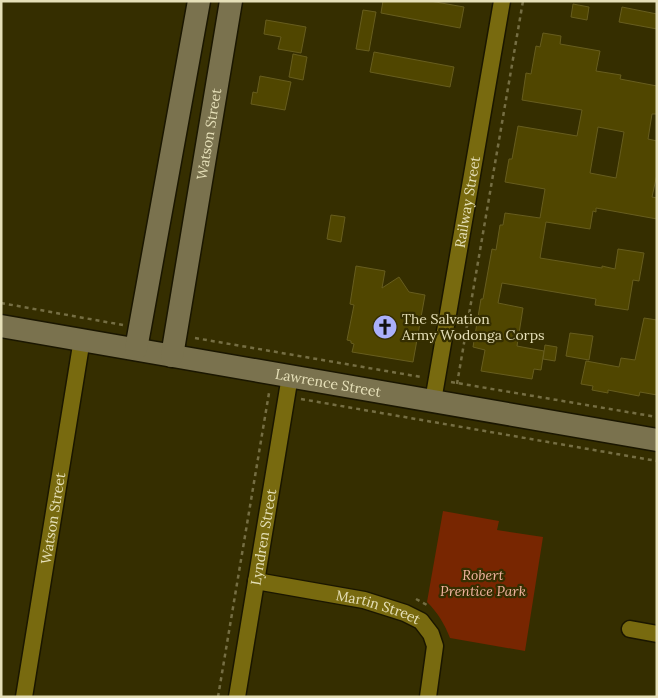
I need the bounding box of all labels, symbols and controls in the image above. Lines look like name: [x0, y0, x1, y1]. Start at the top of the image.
street label: Watson Street: [192, 86, 225, 181]
street label: Railway Street: [451, 154, 484, 249]
place label: The Salvation Army Wodonga Corps: [401, 310, 544, 344]
church icon: The Salvation Army Wodonga Corps: [372, 314, 398, 340]
street label: Lawrence Street: [274, 365, 383, 401]
street label: Watson Street: [37, 471, 69, 565]
street label: Lyndren Street: [247, 487, 280, 587]
park label: Robert Prentice Park: [440, 566, 526, 600]
street label: Martin Street: [334, 586, 424, 629]

